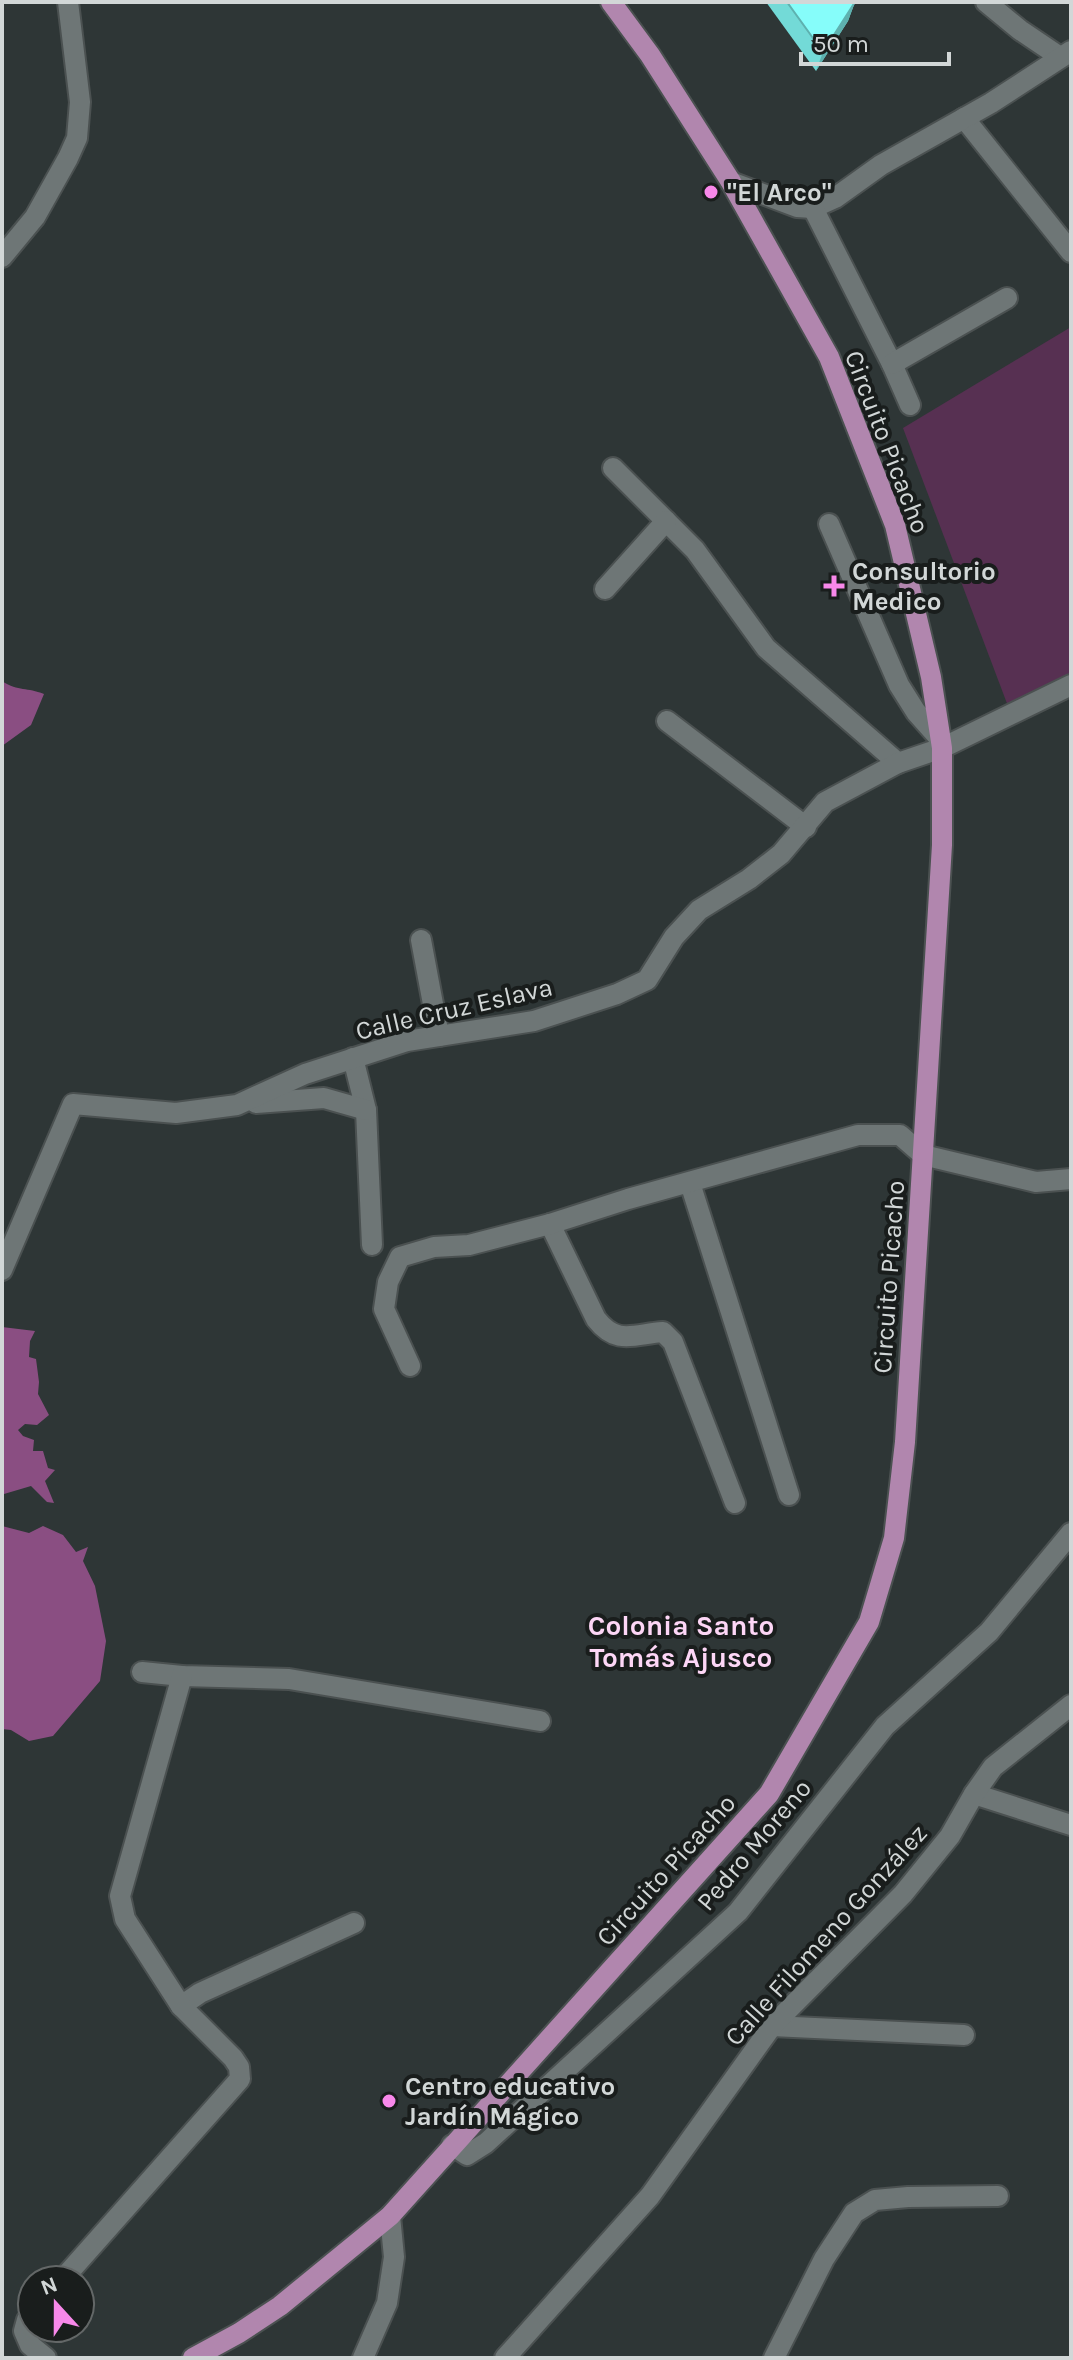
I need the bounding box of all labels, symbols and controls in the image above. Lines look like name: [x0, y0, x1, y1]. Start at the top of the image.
scale bar: [801, 16, 949, 66]
text: 50 m: [813, 30, 869, 58]
place label: "El Arco": [727, 177, 832, 208]
marker: "El Arco": [702, 183, 720, 201]
street label: Circuito Picacho: [838, 346, 936, 538]
place label: Consultorio Medico: [852, 556, 996, 617]
marker: Consultorio Medico: [823, 575, 845, 597]
street label: Calle Cruz Eslava: [352, 971, 556, 1047]
street label: Circuito Picacho: [867, 1179, 911, 1375]
district label: Colonia Santo Tomás Ajusco: [588, 1609, 774, 1674]
street label: Pedro Moreno: [690, 1773, 818, 1917]
street label: Circuito Picacho: [590, 1788, 742, 1952]
street label: Calle Filomeno González: [718, 1818, 934, 2052]
place label: Centro educativo Jardín Mágico: [405, 2071, 615, 2132]
marker: Centro educativo Jardín Mágico: [380, 2092, 398, 2110]
north arrow: [16, 2264, 96, 2344]
text: N: [37, 2271, 61, 2301]

